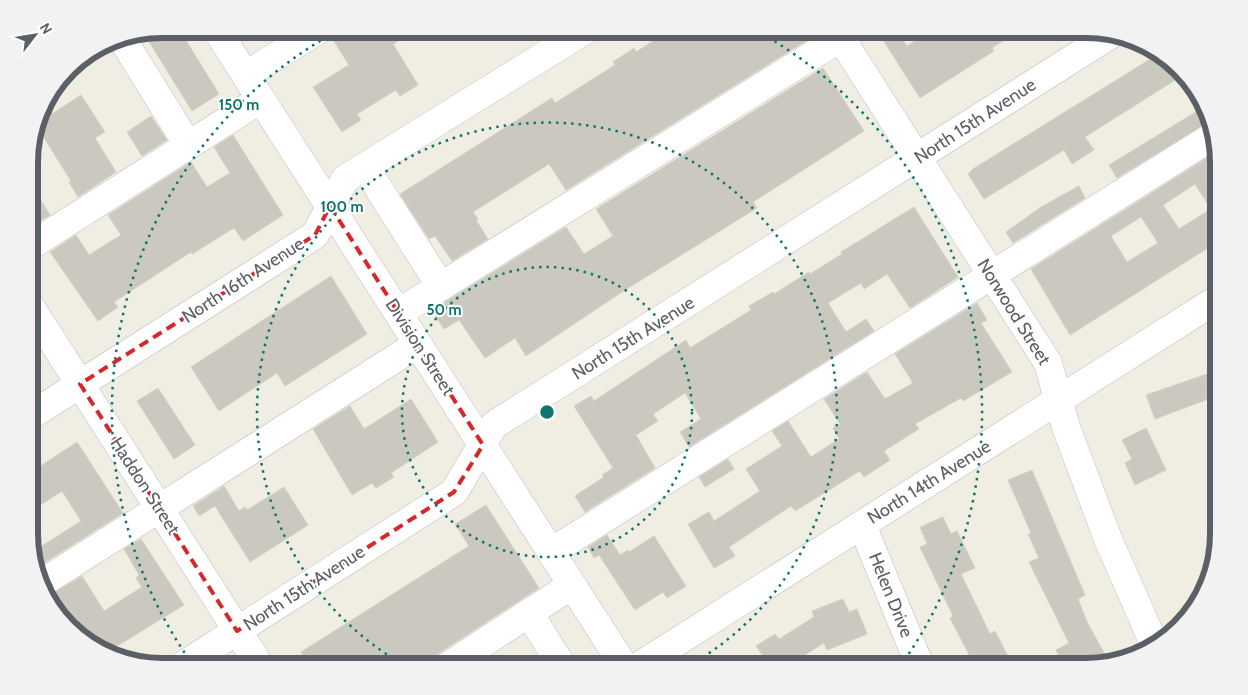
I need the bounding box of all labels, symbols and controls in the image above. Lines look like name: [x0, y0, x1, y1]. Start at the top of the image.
north arrow: [10, 10, 60, 60]
text: N: [36, 19, 56, 37]
street label: North 15th Avenue: [910, 74, 1040, 168]
text: 150 m: [219, 96, 259, 114]
text: 100 m: [320, 198, 364, 216]
street label: North 16th Avenue: [178, 232, 308, 328]
street label: Norwood Street: [973, 255, 1055, 369]
street label: North 15th Avenue: [568, 291, 698, 385]
street label: Division Street: [381, 294, 459, 400]
text: 50 m: [426, 301, 462, 319]
centre of rings: [538, 403, 556, 421]
street label: Haddon Street: [105, 433, 185, 539]
street label: North 14th Avenue: [863, 435, 995, 529]
street label: North 15th Avenue: [239, 541, 369, 635]
street label: Helen Drive: [864, 549, 918, 641]

